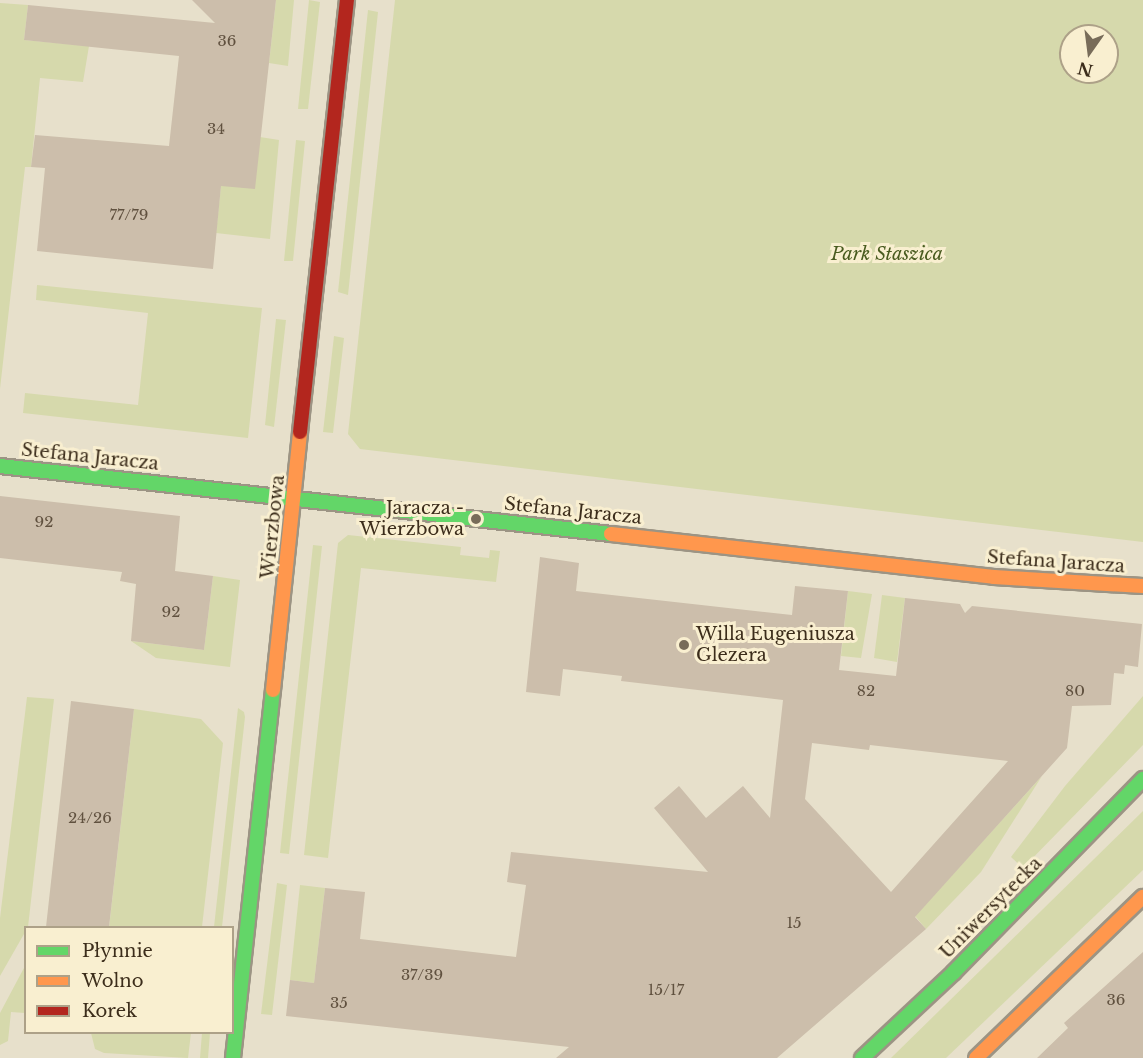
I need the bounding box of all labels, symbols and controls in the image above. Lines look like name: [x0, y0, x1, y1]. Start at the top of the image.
north arrow: [1059, 24, 1119, 84]
house number: 36: [218, 32, 236, 50]
text: N: [1075, 58, 1095, 81]
house number: 34: [207, 120, 225, 138]
house number: 77/79: [110, 206, 148, 224]
park label: Park Staszica: [831, 243, 943, 265]
street label: Stefana Jaracza: [20, 439, 160, 475]
street label: Wierzbowa: [257, 474, 289, 580]
street label: Stefana Jaracza: [503, 493, 643, 529]
place label: Jaracza - Wierzbowa: [360, 498, 464, 540]
marker: Jaracza - Wierzbowa: [469, 512, 483, 526]
house number: 92: [35, 513, 53, 531]
street label: Stefana Jaracza: [986, 546, 1126, 578]
house number: 92: [162, 603, 180, 621]
place label: Willa Eugeniusza Glezera: [696, 624, 855, 666]
marker: Willa Eugeniusza Glezera: [677, 638, 691, 652]
house number: 82: [857, 682, 875, 700]
house number: 80: [1065, 682, 1085, 700]
house number: 24/26: [68, 809, 112, 827]
street label: Uniwersytecka: [936, 853, 1046, 963]
house number: 15: [786, 914, 802, 932]
legend: [24, 926, 234, 1034]
text: Płynnie: [82, 940, 153, 962]
house number: 37/39: [401, 966, 443, 984]
text: Wolno: [82, 970, 144, 992]
house number: 15/17: [648, 981, 684, 999]
house number: 36: [1107, 991, 1125, 1009]
house number: 35: [330, 994, 348, 1012]
text: Korek: [82, 1000, 137, 1022]

